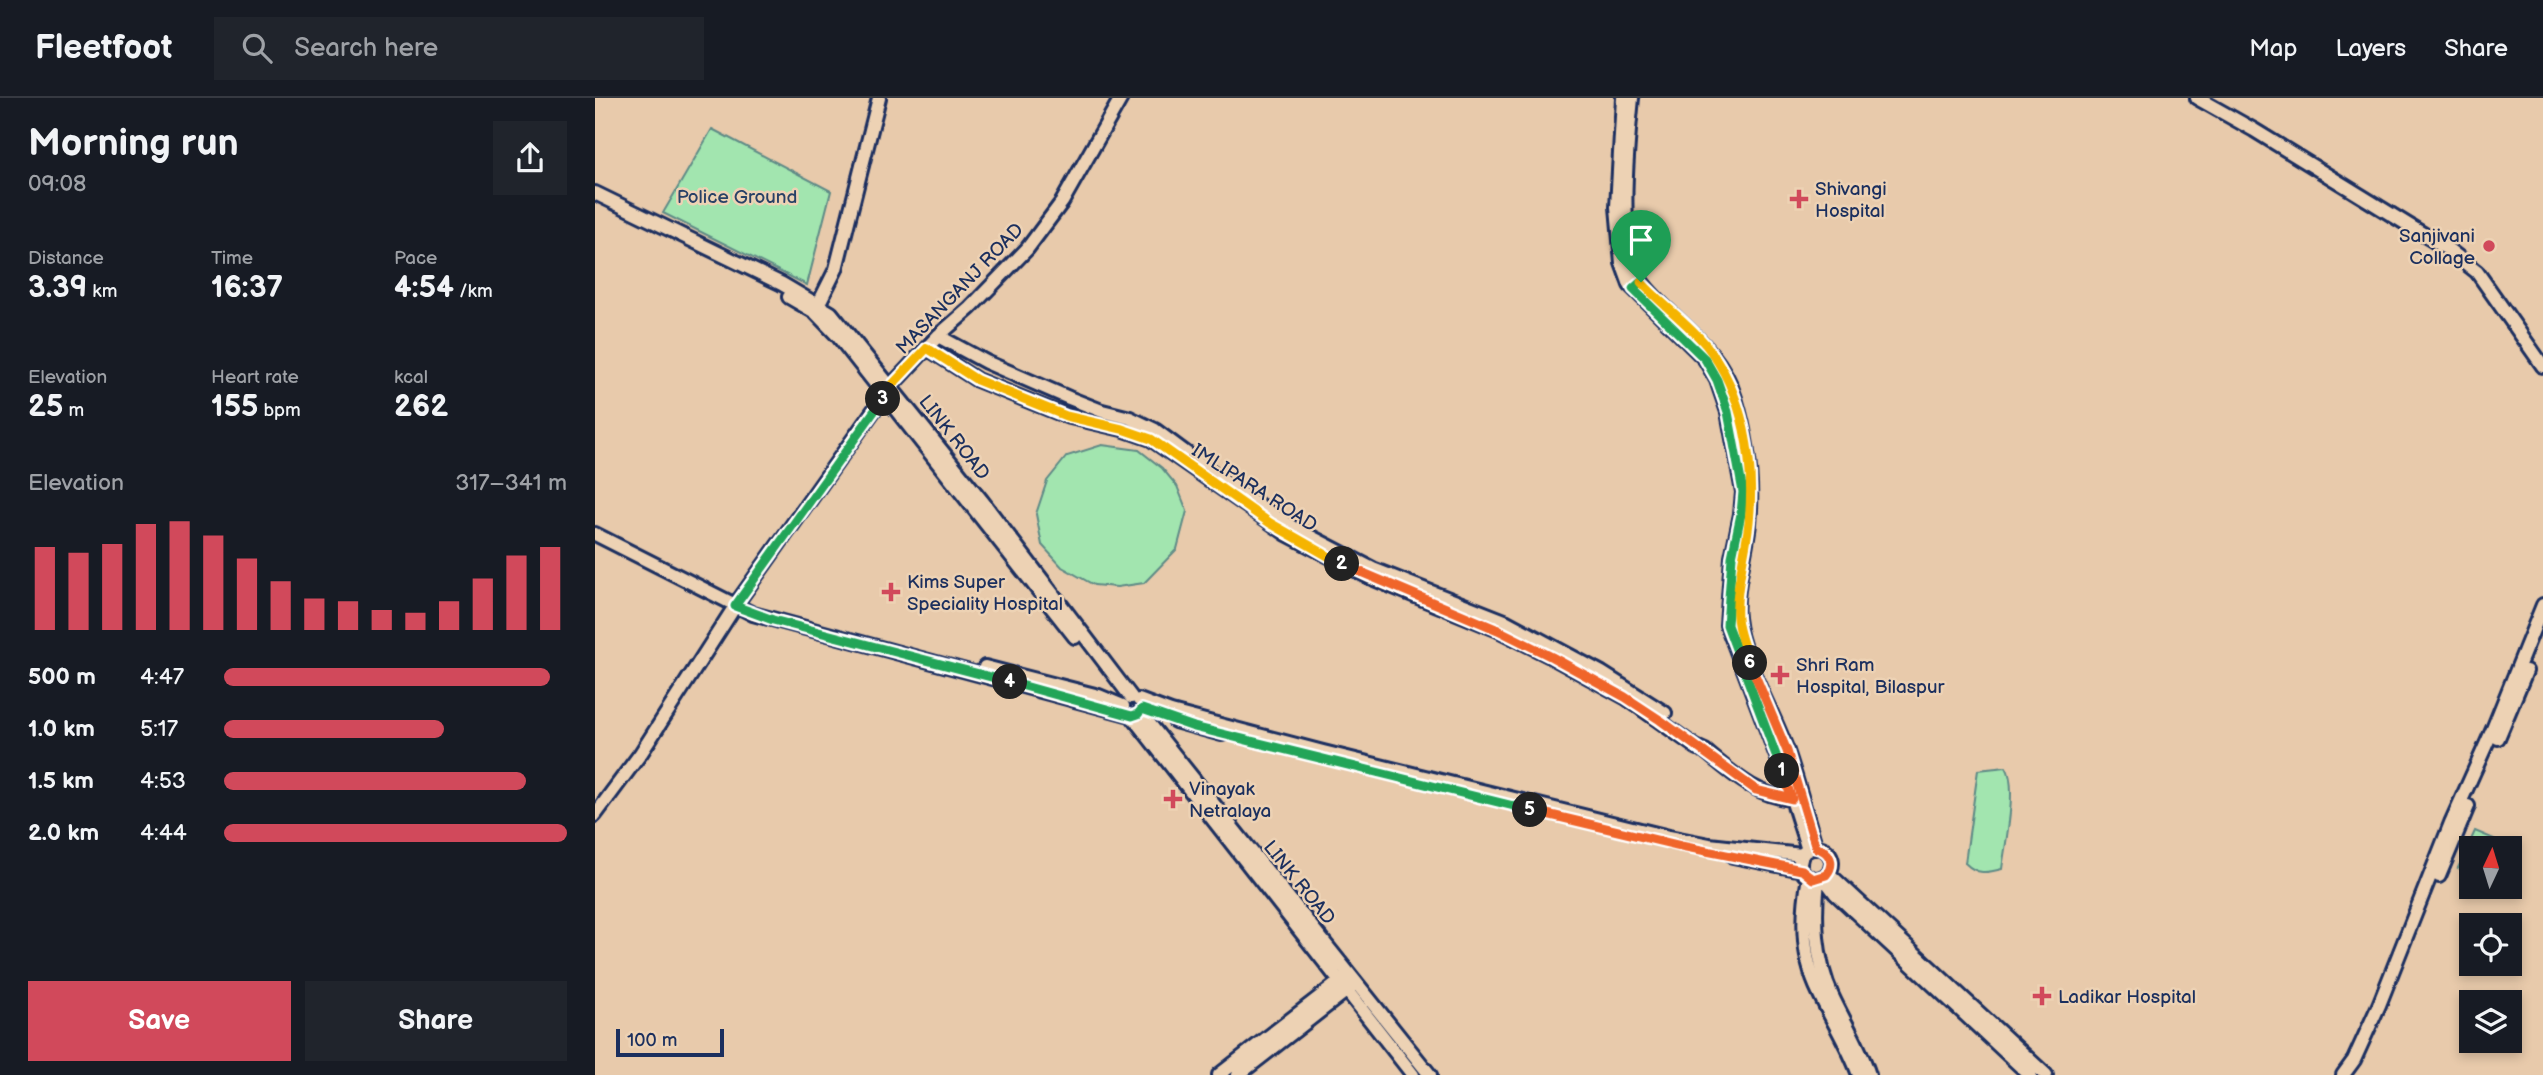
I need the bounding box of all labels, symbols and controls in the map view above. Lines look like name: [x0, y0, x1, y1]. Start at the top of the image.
search box: [214, 17, 704, 80]
text: Fleetfoot: [35, 28, 172, 68]
icon: search: [238, 29, 276, 67]
text: Search here: [294, 33, 438, 64]
text: Map: [2249, 34, 2297, 63]
text: Layers: [2335, 34, 2406, 63]
text: Share: [2444, 34, 2508, 63]
text: Morning run: [28, 121, 239, 166]
button: share: [493, 121, 567, 195]
text: 09:08: [28, 170, 86, 198]
place label: Shivangi Hospital: [1815, 178, 1887, 223]
park label: Police Ground: [677, 186, 797, 209]
marker: Shivangi Hospital: [1789, 189, 1809, 209]
pin: [1611, 210, 1671, 282]
street label: MASANGANJ ROAD: [892, 219, 1029, 359]
icon: arrive: [1622, 221, 1660, 259]
place label: Sanjivani Collage: [2399, 225, 2475, 270]
marker: Sanjivani Collage: [2481, 238, 2497, 254]
text: Distance: [28, 247, 104, 270]
text: Time: [211, 247, 253, 270]
text: Pace: [394, 247, 437, 270]
text: 3.39: [28, 270, 87, 306]
text: 16:37: [211, 270, 283, 306]
text: 4:54: [394, 270, 454, 306]
text: km: [87, 280, 117, 303]
text: /km: [454, 280, 493, 303]
text: Elevation: [28, 366, 107, 389]
text: Heart rate: [211, 366, 299, 389]
text: kcal: [394, 366, 428, 389]
pin: 3: [865, 382, 901, 416]
text: 3: [877, 387, 888, 410]
text: 25: [28, 389, 63, 425]
text: 155: [211, 389, 258, 425]
text: 262: [394, 389, 448, 425]
street label: LINK ROAD: [914, 391, 994, 485]
text: m: [63, 399, 84, 422]
text: bpm: [258, 399, 301, 422]
street label: IMLIPARA ROAD: [1187, 439, 1321, 537]
text: Elevation: [28, 469, 124, 497]
text: 317–341 m: [455, 469, 567, 497]
pin: 2: [1325, 546, 1359, 582]
text: 2: [1336, 552, 1347, 575]
place label: Kims Super Speciality Hospital: [907, 571, 1063, 616]
marker: Kims Super Speciality Hospital: [881, 582, 901, 602]
pin: 6: [1733, 646, 1767, 680]
text: 6: [1744, 651, 1755, 674]
place label: Shri Ram Hospital, Bilaspur: [1796, 654, 1946, 699]
text: 500 m: [28, 663, 96, 691]
text: 4:47: [140, 663, 184, 691]
pin: 4: [993, 664, 1027, 700]
marker: Shri Ram Hospital, Bilaspur: [1770, 665, 1790, 685]
text: 4: [1004, 670, 1015, 693]
text: 1.0 km: [28, 715, 95, 743]
text: 5:17: [140, 715, 178, 743]
pin: 1: [1765, 754, 1799, 788]
text: 1: [1778, 759, 1786, 782]
text: 1.5 km: [28, 767, 94, 795]
text: 4:53: [140, 767, 186, 795]
place label: Vinayak Netralaya: [1189, 778, 1271, 823]
marker: Vinayak Netralaya: [1163, 789, 1183, 809]
pin: 5: [1513, 792, 1548, 828]
text: 5: [1524, 798, 1535, 821]
text: 2.0 km: [28, 819, 99, 847]
text: 4:44: [140, 819, 187, 847]
street label: LINK ROAD: [1258, 836, 1340, 930]
north arrow: [2459, 836, 2522, 900]
map controls: [2459, 836, 2522, 1053]
button: locate: [2459, 913, 2522, 976]
button: Save: [28, 981, 291, 1061]
button: Share: [305, 981, 567, 1061]
marker: Ladikar Hospital: [2032, 986, 2052, 1006]
place label: Ladikar Hospital: [2058, 986, 2196, 1009]
button: layers: [2459, 990, 2522, 1053]
scale bar: [616, 1026, 725, 1058]
text: 100 m: [627, 1029, 678, 1052]

